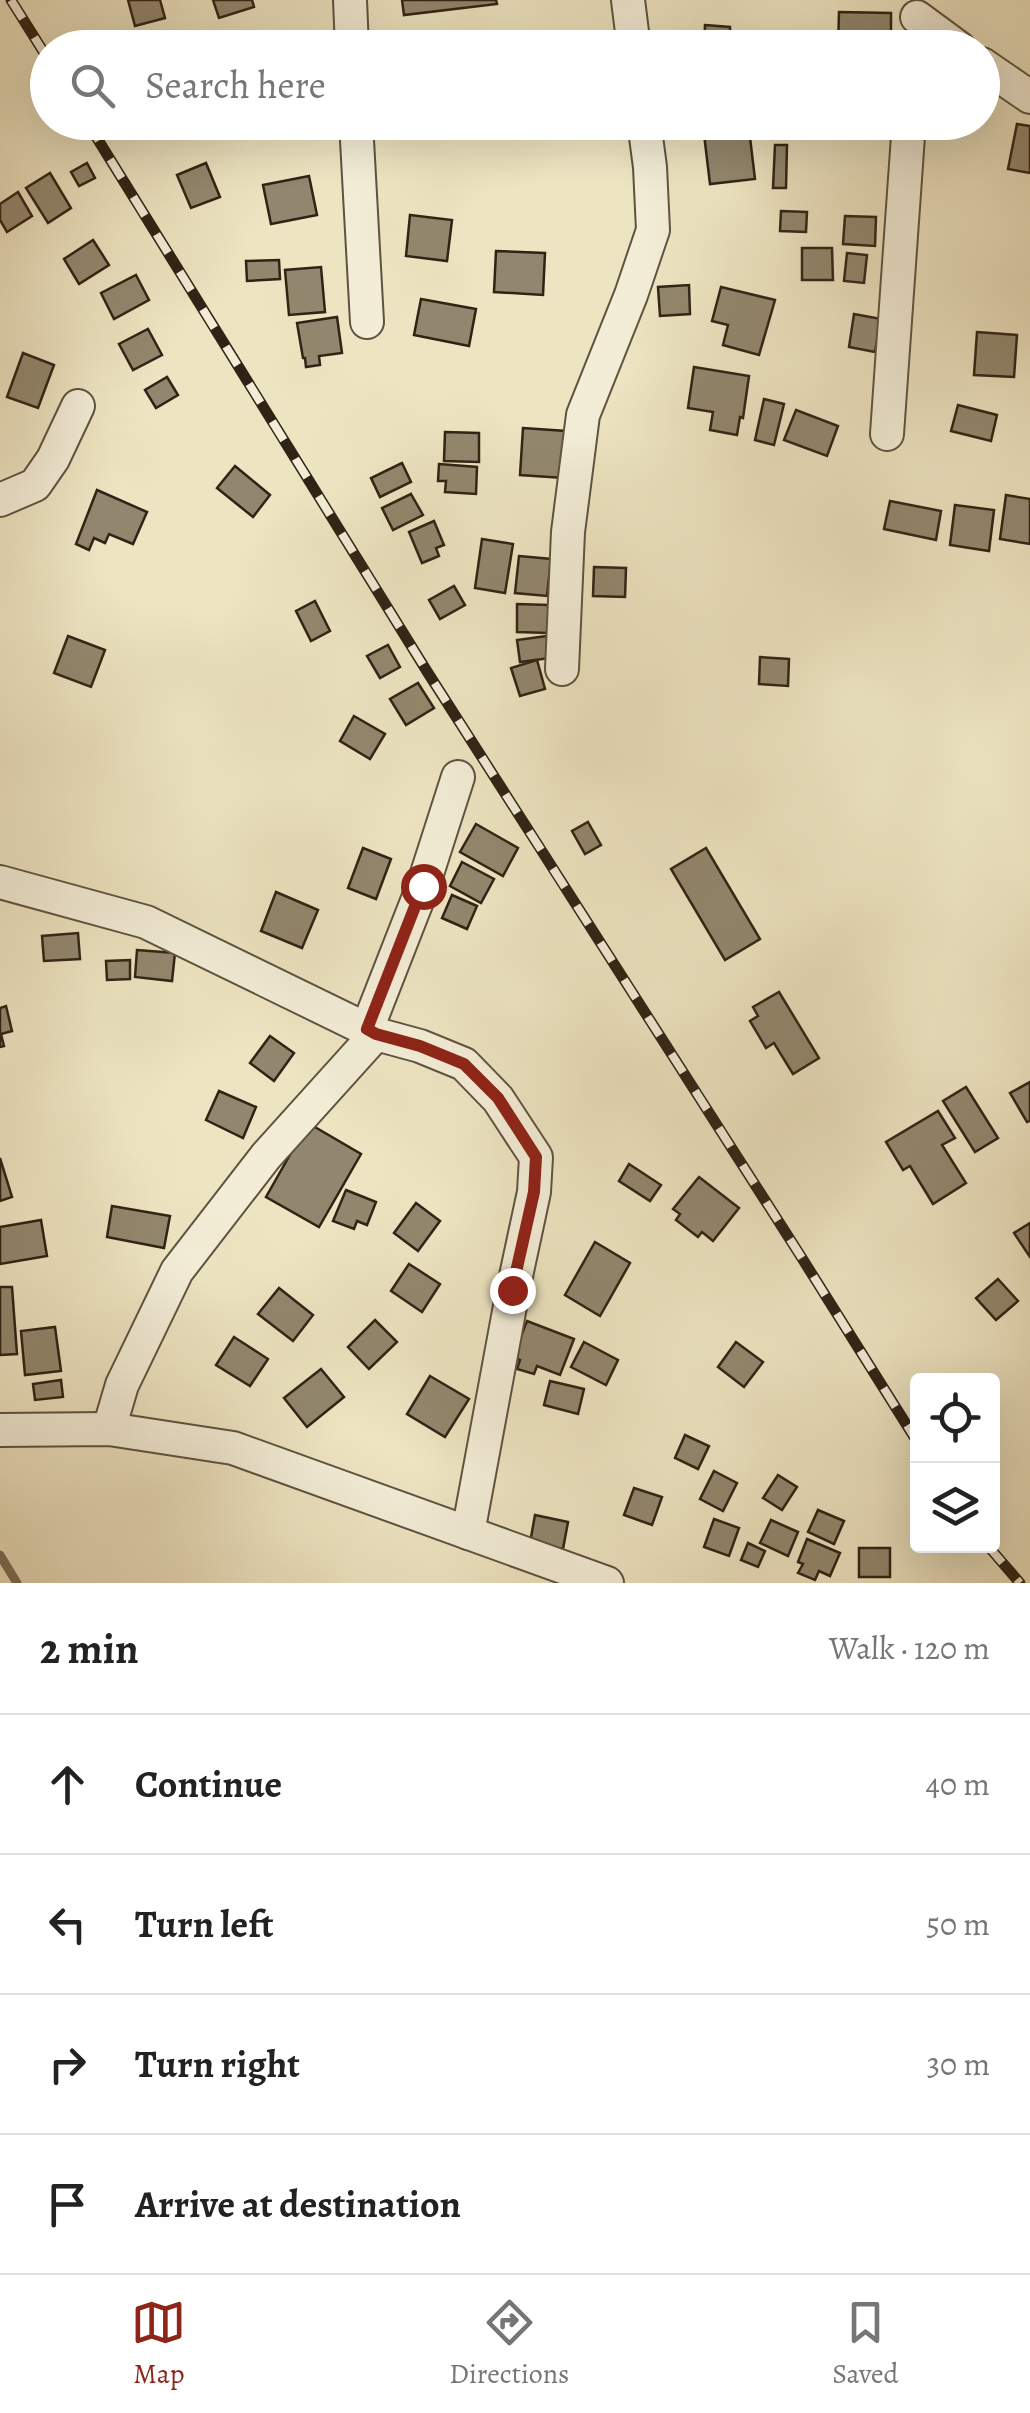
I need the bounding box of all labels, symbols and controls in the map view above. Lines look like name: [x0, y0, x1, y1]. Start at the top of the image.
search box: [30, 30, 1000, 140]
icon: search: [65, 58, 120, 113]
text: Search here: [145, 59, 326, 111]
route start: [401, 864, 447, 910]
route end: [490, 1268, 536, 1314]
map controls: [910, 1373, 1000, 1553]
button: locate: [910, 1373, 1000, 1463]
button: layers: [910, 1463, 1000, 1553]
text: 2 min: [40, 1620, 139, 1677]
text: Walk · 120 m: [829, 1626, 990, 1670]
icon: ahead: [40, 1757, 95, 1812]
text: Continue: [135, 1758, 282, 1810]
text: 40 m: [925, 1762, 990, 1806]
icon: left: [40, 1897, 95, 1952]
text: Turn left: [135, 1898, 274, 1950]
text: 50 m: [926, 1902, 990, 1946]
icon: right: [40, 2037, 95, 2092]
text: Turn right: [135, 2038, 300, 2090]
text: 30 m: [927, 2042, 990, 2086]
icon: arrive: [40, 2177, 95, 2232]
text: Arrive at destination: [135, 2178, 461, 2230]
tab: Map: [131, 2295, 186, 2393]
tab: Directions: [449, 2295, 569, 2393]
tab: Saved: [832, 2295, 899, 2393]

